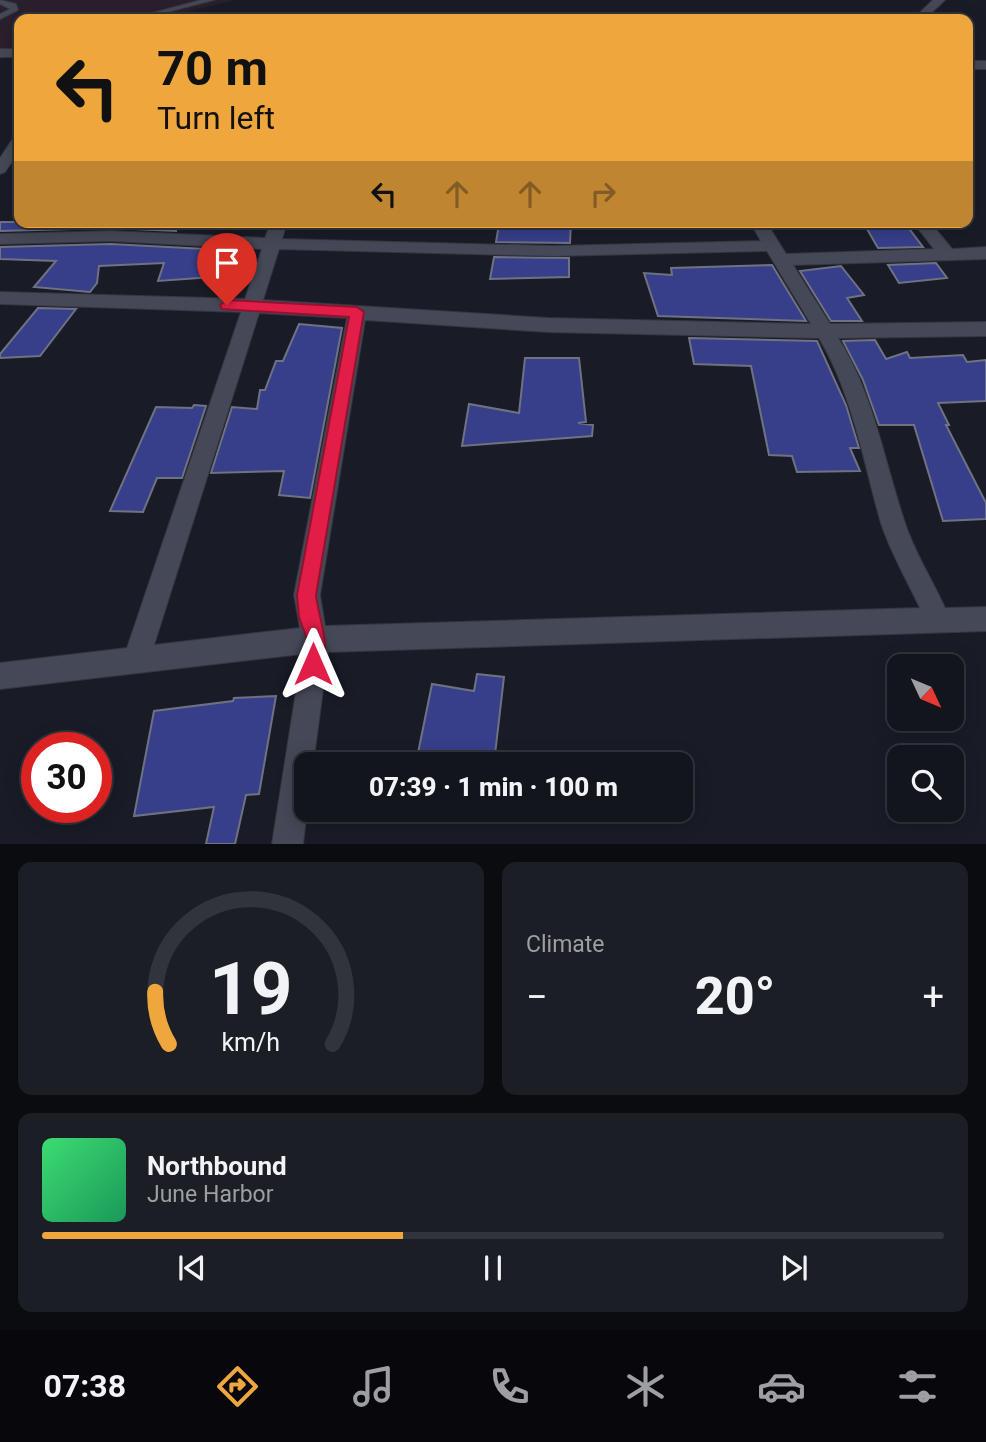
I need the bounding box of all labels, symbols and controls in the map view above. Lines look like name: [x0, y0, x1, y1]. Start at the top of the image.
text: 70 m: [157, 40, 268, 97]
icon: left: [42, 42, 133, 133]
text: Turn left: [157, 99, 275, 137]
icon: left: [365, 175, 403, 213]
icon: ahead: [438, 175, 476, 213]
icon: ahead: [511, 175, 549, 213]
icon: right: [584, 175, 622, 213]
pin: [197, 233, 257, 305]
icon: arrive: [208, 244, 246, 282]
position arrow: [276, 627, 350, 701]
north arrow: [887, 654, 964, 732]
map controls: [887, 654, 964, 822]
speed limit sign: 30: [21, 732, 112, 823]
button: search: [887, 745, 964, 822]
text: 07:39 · 1 min · 100 m: [369, 772, 618, 802]
text: Climate: [526, 931, 605, 958]
text: 19: [209, 947, 293, 1033]
text: 20°: [695, 966, 775, 1027]
text: −: [526, 975, 548, 1019]
text: +: [922, 975, 944, 1019]
text: km/h: [222, 1028, 280, 1057]
text: Northbound: [147, 1151, 287, 1181]
text: June Harbor: [147, 1181, 274, 1208]
icon: previous: [173, 1249, 211, 1287]
icon: pause: [474, 1249, 512, 1287]
icon: next: [775, 1249, 813, 1287]
icon: directions: [213, 1362, 262, 1411]
icon: music: [349, 1362, 398, 1411]
icon: phone: [485, 1362, 534, 1411]
icon: climate: [621, 1362, 670, 1411]
icon: car: [757, 1362, 806, 1411]
icon: filters: [893, 1362, 942, 1411]
text: 07:38: [44, 1367, 126, 1405]

